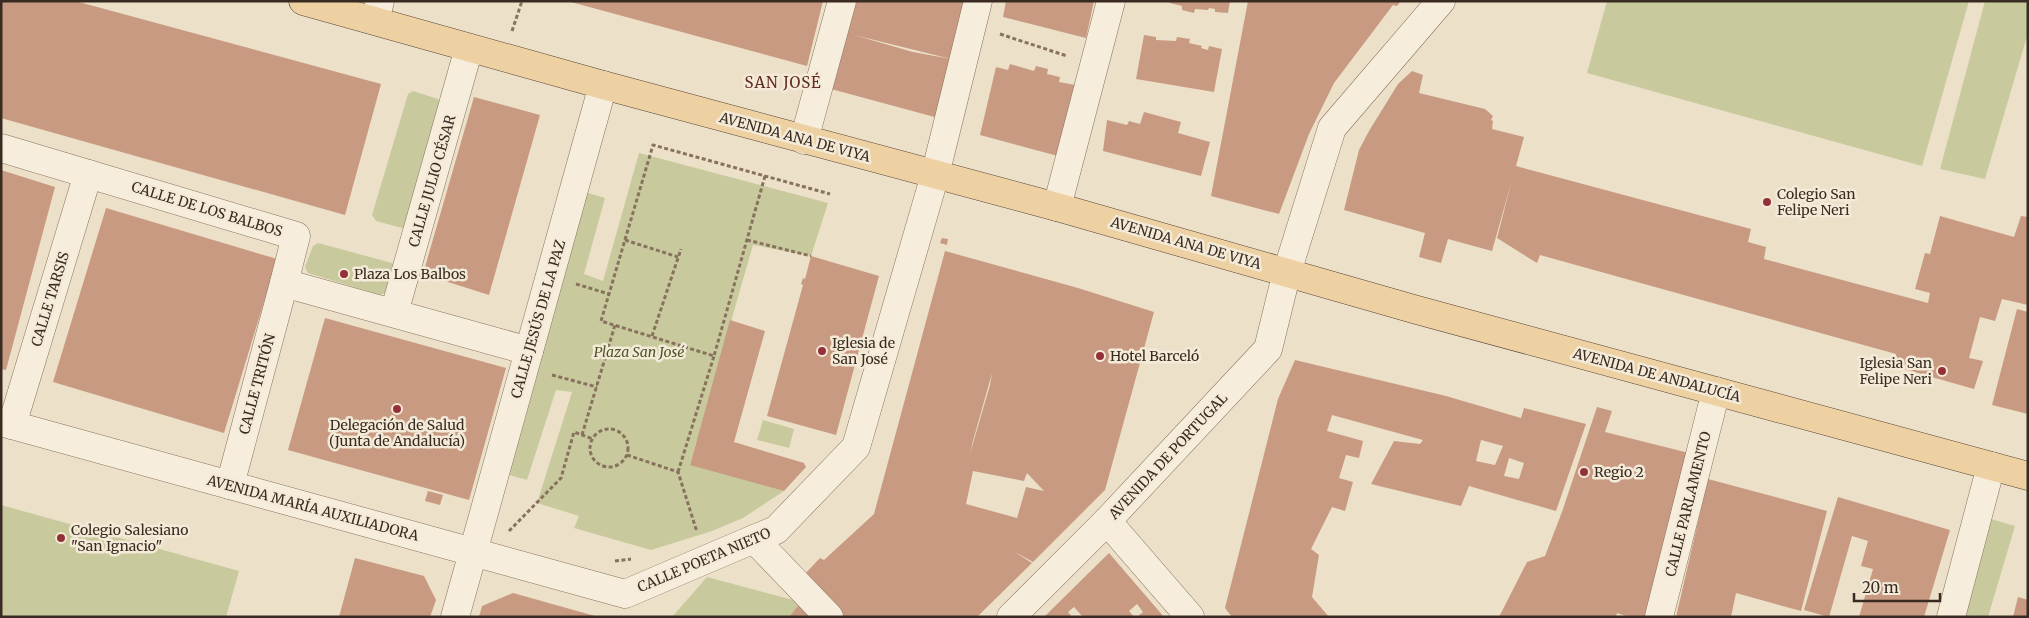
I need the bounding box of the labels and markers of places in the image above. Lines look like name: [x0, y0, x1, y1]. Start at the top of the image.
place label: Colegio San Felipe Neri: [1777, 185, 1856, 219]
marker: Colegio San Felipe Neri: [1761, 196, 1773, 208]
place label: Plaza Los Balbos: [354, 265, 466, 283]
marker: Plaza Los Balbos: [338, 268, 350, 280]
place label: Iglesia de San José: [832, 334, 895, 368]
marker: Iglesia de San José: [816, 345, 828, 357]
place label: Hotel Barceló: [1110, 347, 1199, 365]
marker: Hotel Barceló: [1094, 350, 1106, 362]
place label: Iglesia San Felipe Neri: [1860, 354, 1932, 388]
marker: Iglesia San Felipe Neri: [1936, 365, 1948, 377]
marker: Delegación de Salud (Junta de Andalucía): [391, 403, 403, 415]
place label: Delegación de Salud (Junta de Andalucía): [329, 416, 465, 450]
place label: Regio 2: [1594, 463, 1644, 481]
marker: Regio 2: [1578, 466, 1590, 478]
place label: Colegio Salesiano "San Ignacio": [71, 521, 188, 555]
marker: Colegio Salesiano "San Ignacio": [55, 532, 67, 544]

